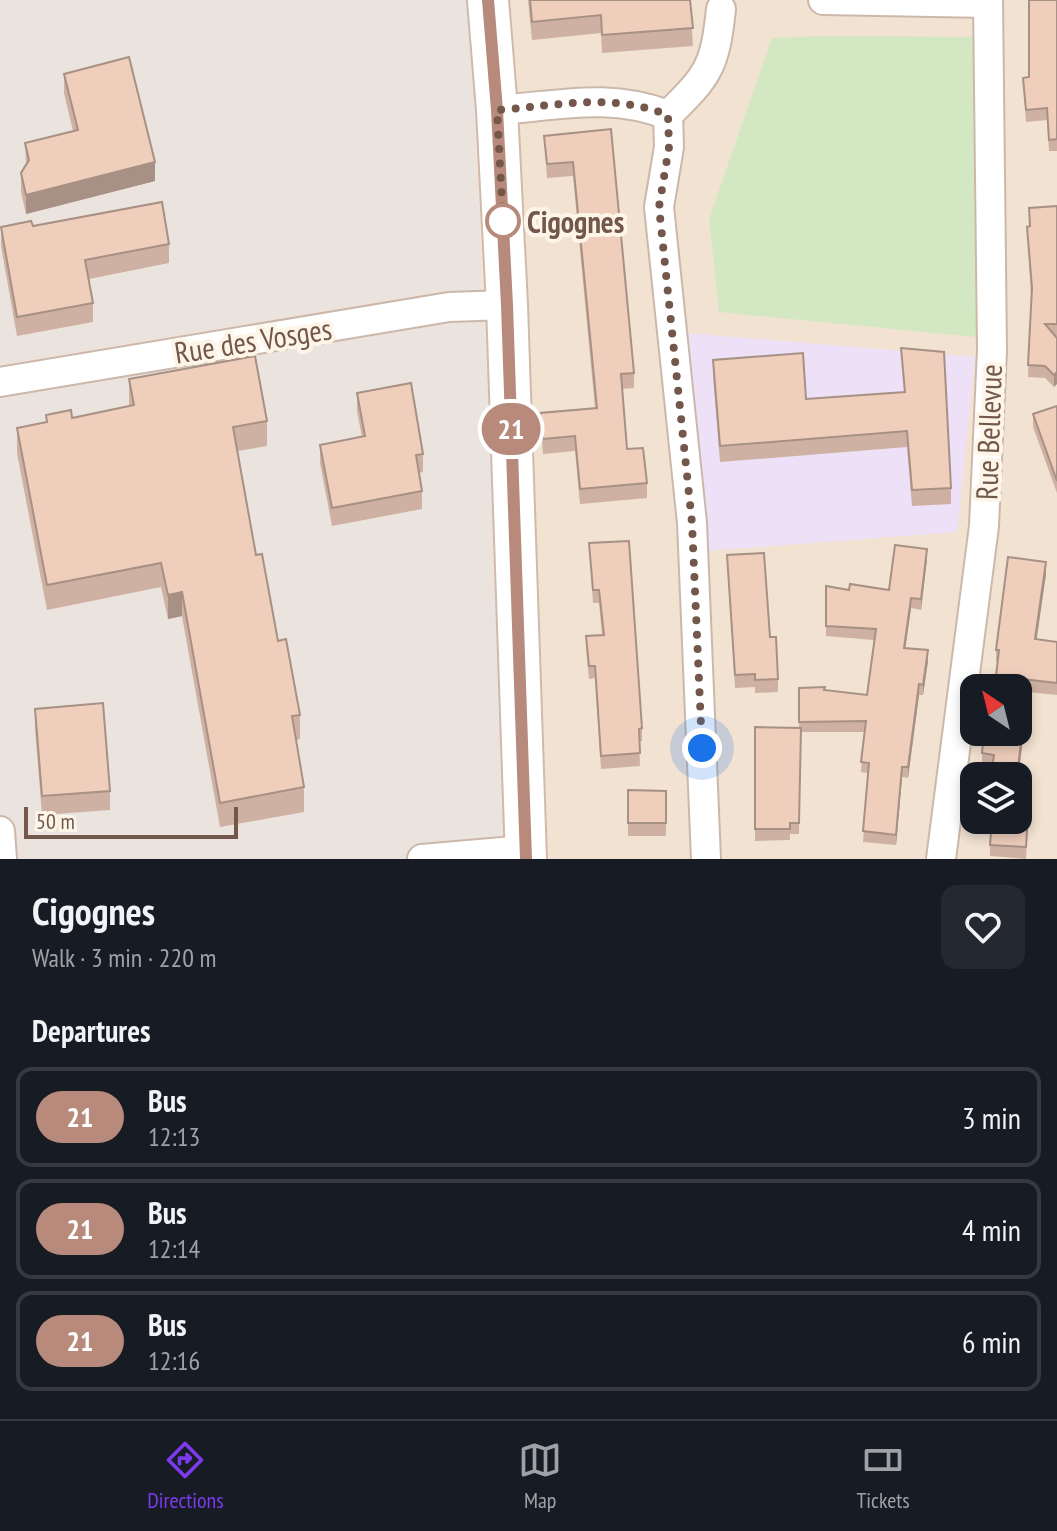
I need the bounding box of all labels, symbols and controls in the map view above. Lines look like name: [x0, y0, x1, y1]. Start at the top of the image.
place label: Cigognes: [527, 202, 624, 241]
marker: Cigognes: [486, 204, 520, 238]
street label: Rue des Vosges: [172, 308, 334, 372]
street label: Rue Bellevue: [966, 364, 1010, 500]
line badge: 21: [475, 403, 547, 455]
text: 21: [498, 410, 524, 447]
north arrow: [960, 674, 1032, 746]
map controls: [960, 674, 1032, 834]
your location: [682, 728, 722, 768]
button: layers: [960, 762, 1032, 834]
scale bar: [24, 803, 238, 839]
text: 50 m: [36, 807, 75, 835]
button: heart: [941, 885, 1025, 969]
text: Cigognes: [32, 886, 155, 935]
text: Walk · 3 min · 220 m: [32, 941, 216, 974]
text: Departures: [32, 1011, 150, 1050]
text: Bus: [148, 1081, 187, 1120]
text: 21: [67, 1098, 93, 1135]
text: 3 min: [962, 1098, 1021, 1137]
text: 12:13: [148, 1120, 200, 1153]
text: Bus: [148, 1193, 187, 1232]
text: 21: [67, 1210, 93, 1247]
text: 4 min: [962, 1210, 1021, 1249]
text: 12:14: [148, 1232, 200, 1265]
text: Bus: [148, 1305, 187, 1344]
text: 21: [67, 1322, 93, 1359]
text: 6 min: [962, 1322, 1021, 1361]
text: 12:16: [148, 1344, 200, 1377]
tab: Directions: [147, 1438, 224, 1514]
tab: Map: [518, 1438, 562, 1514]
tab: Tickets: [856, 1438, 910, 1514]

